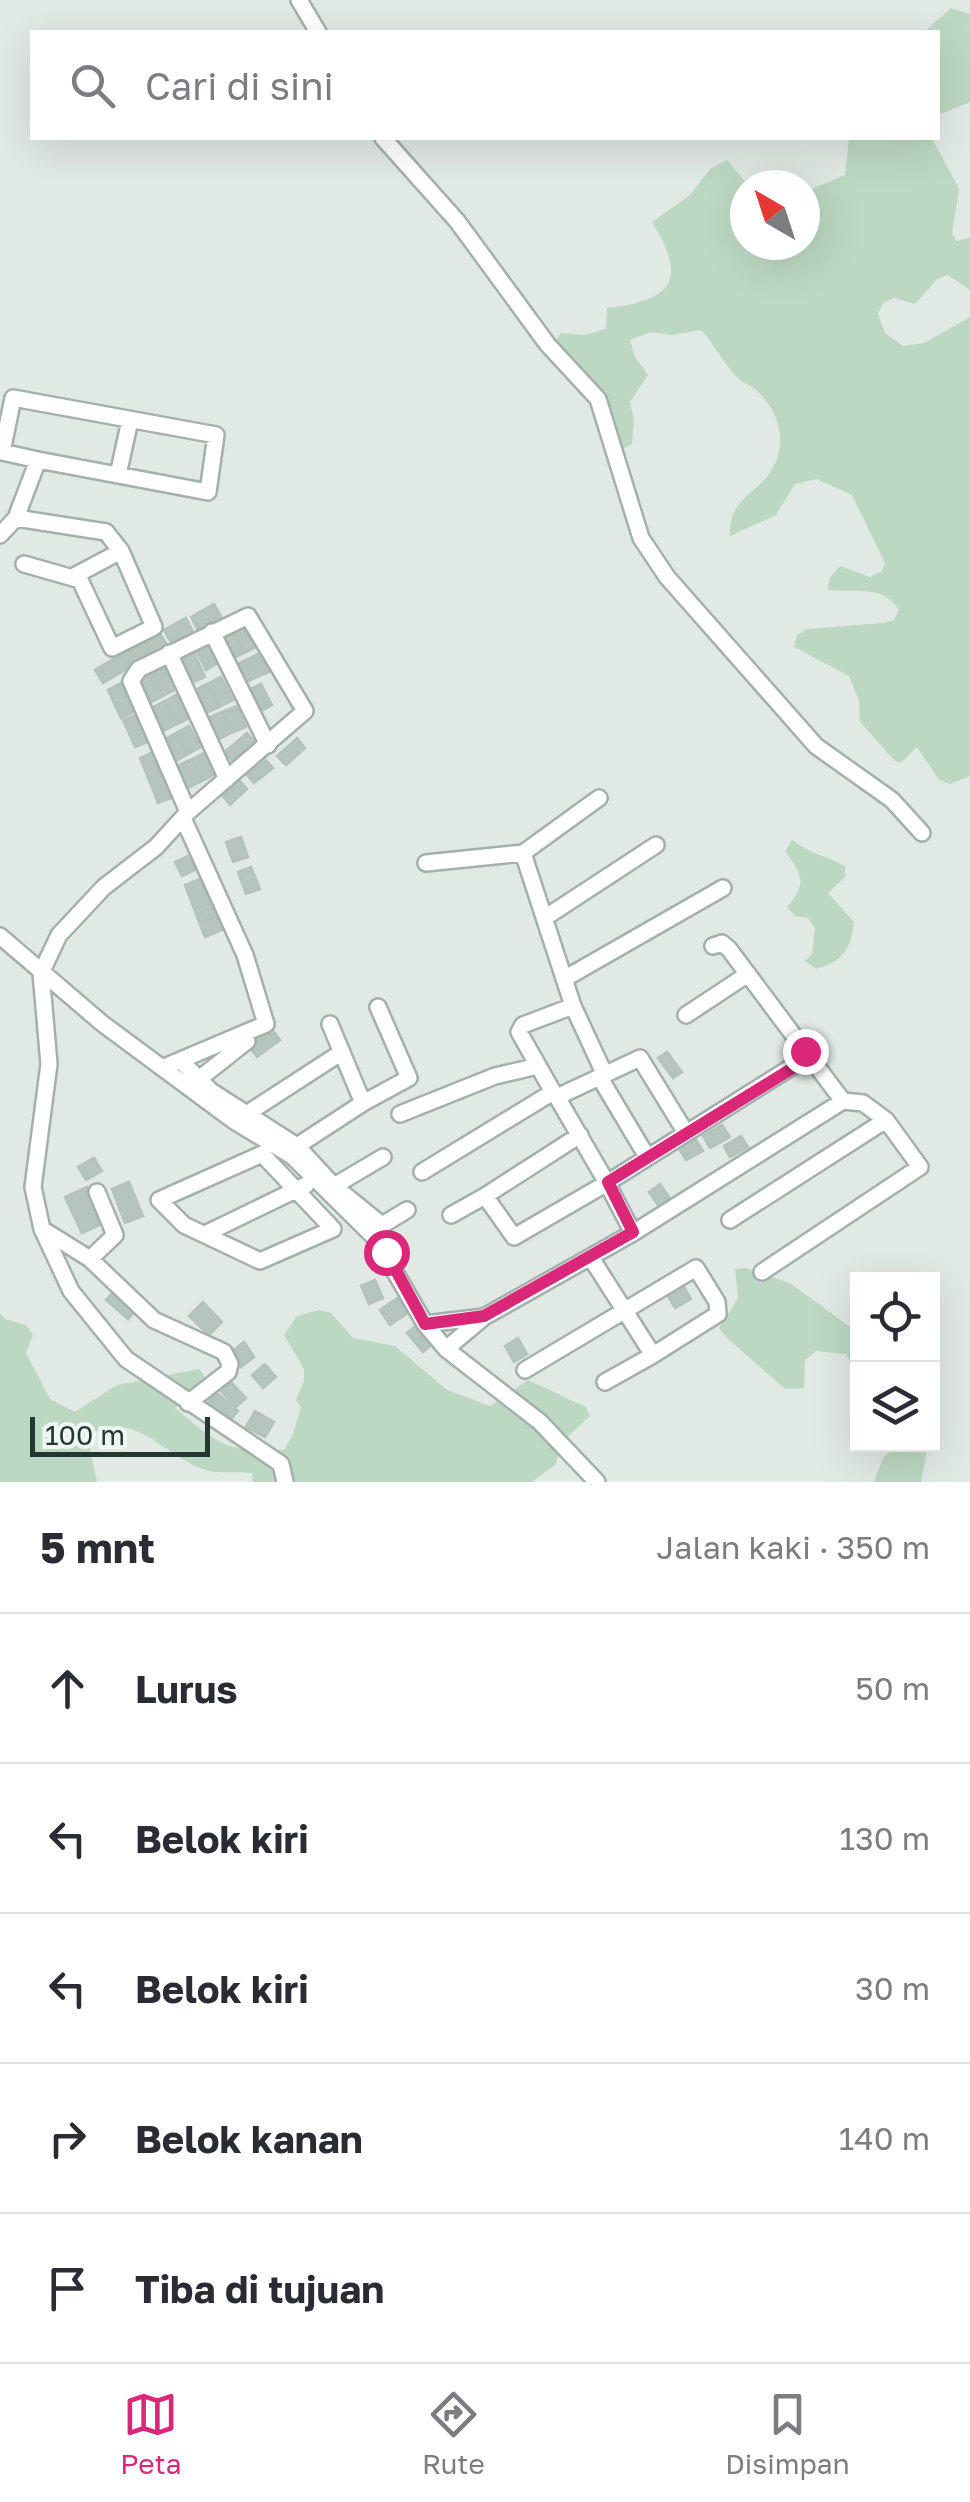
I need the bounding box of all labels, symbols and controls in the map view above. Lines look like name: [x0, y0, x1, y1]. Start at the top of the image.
search box: [30, 30, 940, 140]
icon: search: [65, 58, 120, 113]
text: Cari di sini: [145, 63, 334, 108]
north arrow: [730, 170, 820, 260]
route end: [783, 1029, 829, 1075]
route start: [364, 1230, 410, 1276]
map controls: [850, 1272, 940, 1452]
button: locate: [850, 1272, 940, 1362]
button: layers: [850, 1362, 940, 1452]
scale bar: [30, 1412, 210, 1456]
text: 100 m: [45, 1418, 125, 1451]
text: 5 mnt: [40, 1522, 155, 1572]
text: Jalan kaki · 350 m: [657, 1528, 930, 1566]
icon: ahead: [40, 1661, 95, 1716]
text: Lurus: [135, 1666, 238, 1711]
text: 50 m: [855, 1669, 930, 1707]
icon: left: [40, 1811, 95, 1866]
text: Belok kiri: [135, 1816, 309, 1861]
text: 130 m: [840, 1819, 930, 1857]
icon: left: [40, 1961, 95, 2016]
text: Belok kiri: [135, 1966, 309, 2011]
text: 30 m: [855, 1969, 930, 2007]
icon: right: [40, 2111, 95, 2166]
text: Belok kanan: [135, 2116, 363, 2161]
text: 140 m: [839, 2119, 930, 2157]
icon: arrive: [40, 2261, 95, 2316]
text: Tiba di tujuan: [135, 2266, 384, 2311]
tab: Peta: [120, 2387, 182, 2480]
tab: Rute: [422, 2387, 485, 2480]
tab: Disimpan: [725, 2387, 850, 2480]

